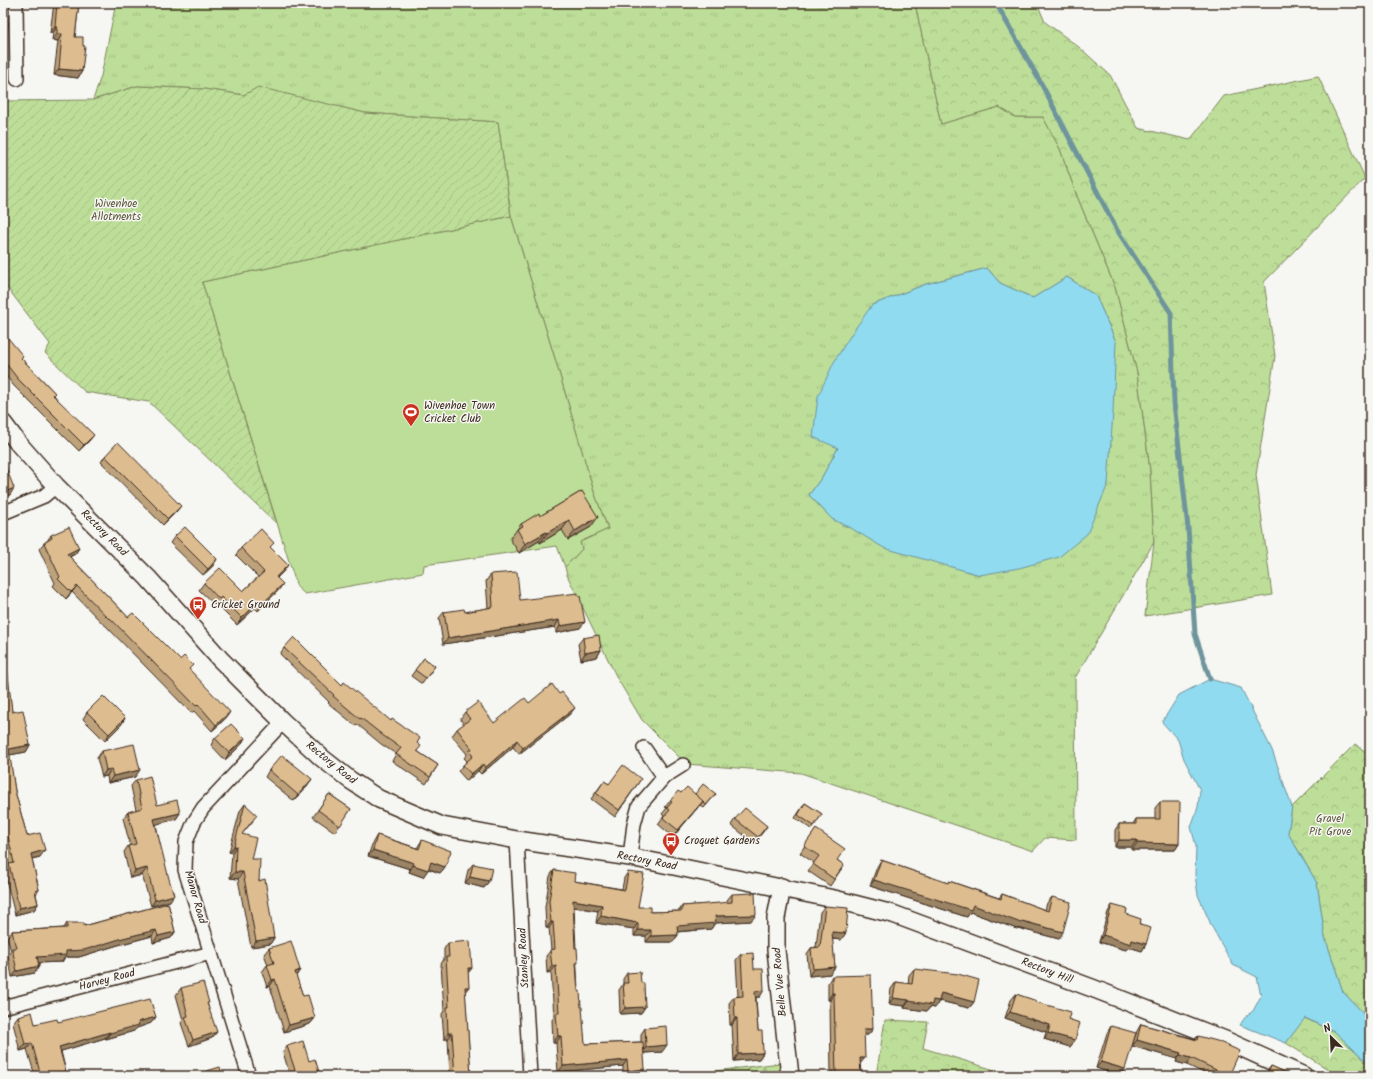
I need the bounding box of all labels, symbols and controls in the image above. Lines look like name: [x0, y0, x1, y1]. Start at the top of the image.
park label: Wivenhoe Allotments: [91, 195, 141, 226]
place label: Wivenhoe Town Cricket Club: [424, 397, 495, 428]
sports icon: Wivenhoe Town Cricket Club: [401, 402, 421, 427]
street label: Rectory Road: [76, 505, 132, 561]
bus stop icon: Cricket Ground: [188, 595, 208, 620]
place label: Cricket Ground: [211, 596, 280, 614]
street label: Rectory Road: [302, 737, 361, 789]
park label: Gravel Pit Grove: [1309, 810, 1351, 841]
bus stop icon: Croquet Gardens: [661, 831, 681, 856]
place label: Croquet Gardens: [684, 832, 760, 850]
street label: Rectory Road: [615, 846, 679, 876]
street label: Manor Road: [179, 868, 211, 926]
street label: Stanley Road: [513, 927, 535, 989]
street label: Belle Vue Road: [768, 946, 792, 1017]
street label: Rectory Hill: [1019, 953, 1076, 989]
street label: Harvey Road: [77, 964, 138, 996]
north arrow: [1311, 1017, 1351, 1057]
text: N: [1321, 1019, 1334, 1038]

